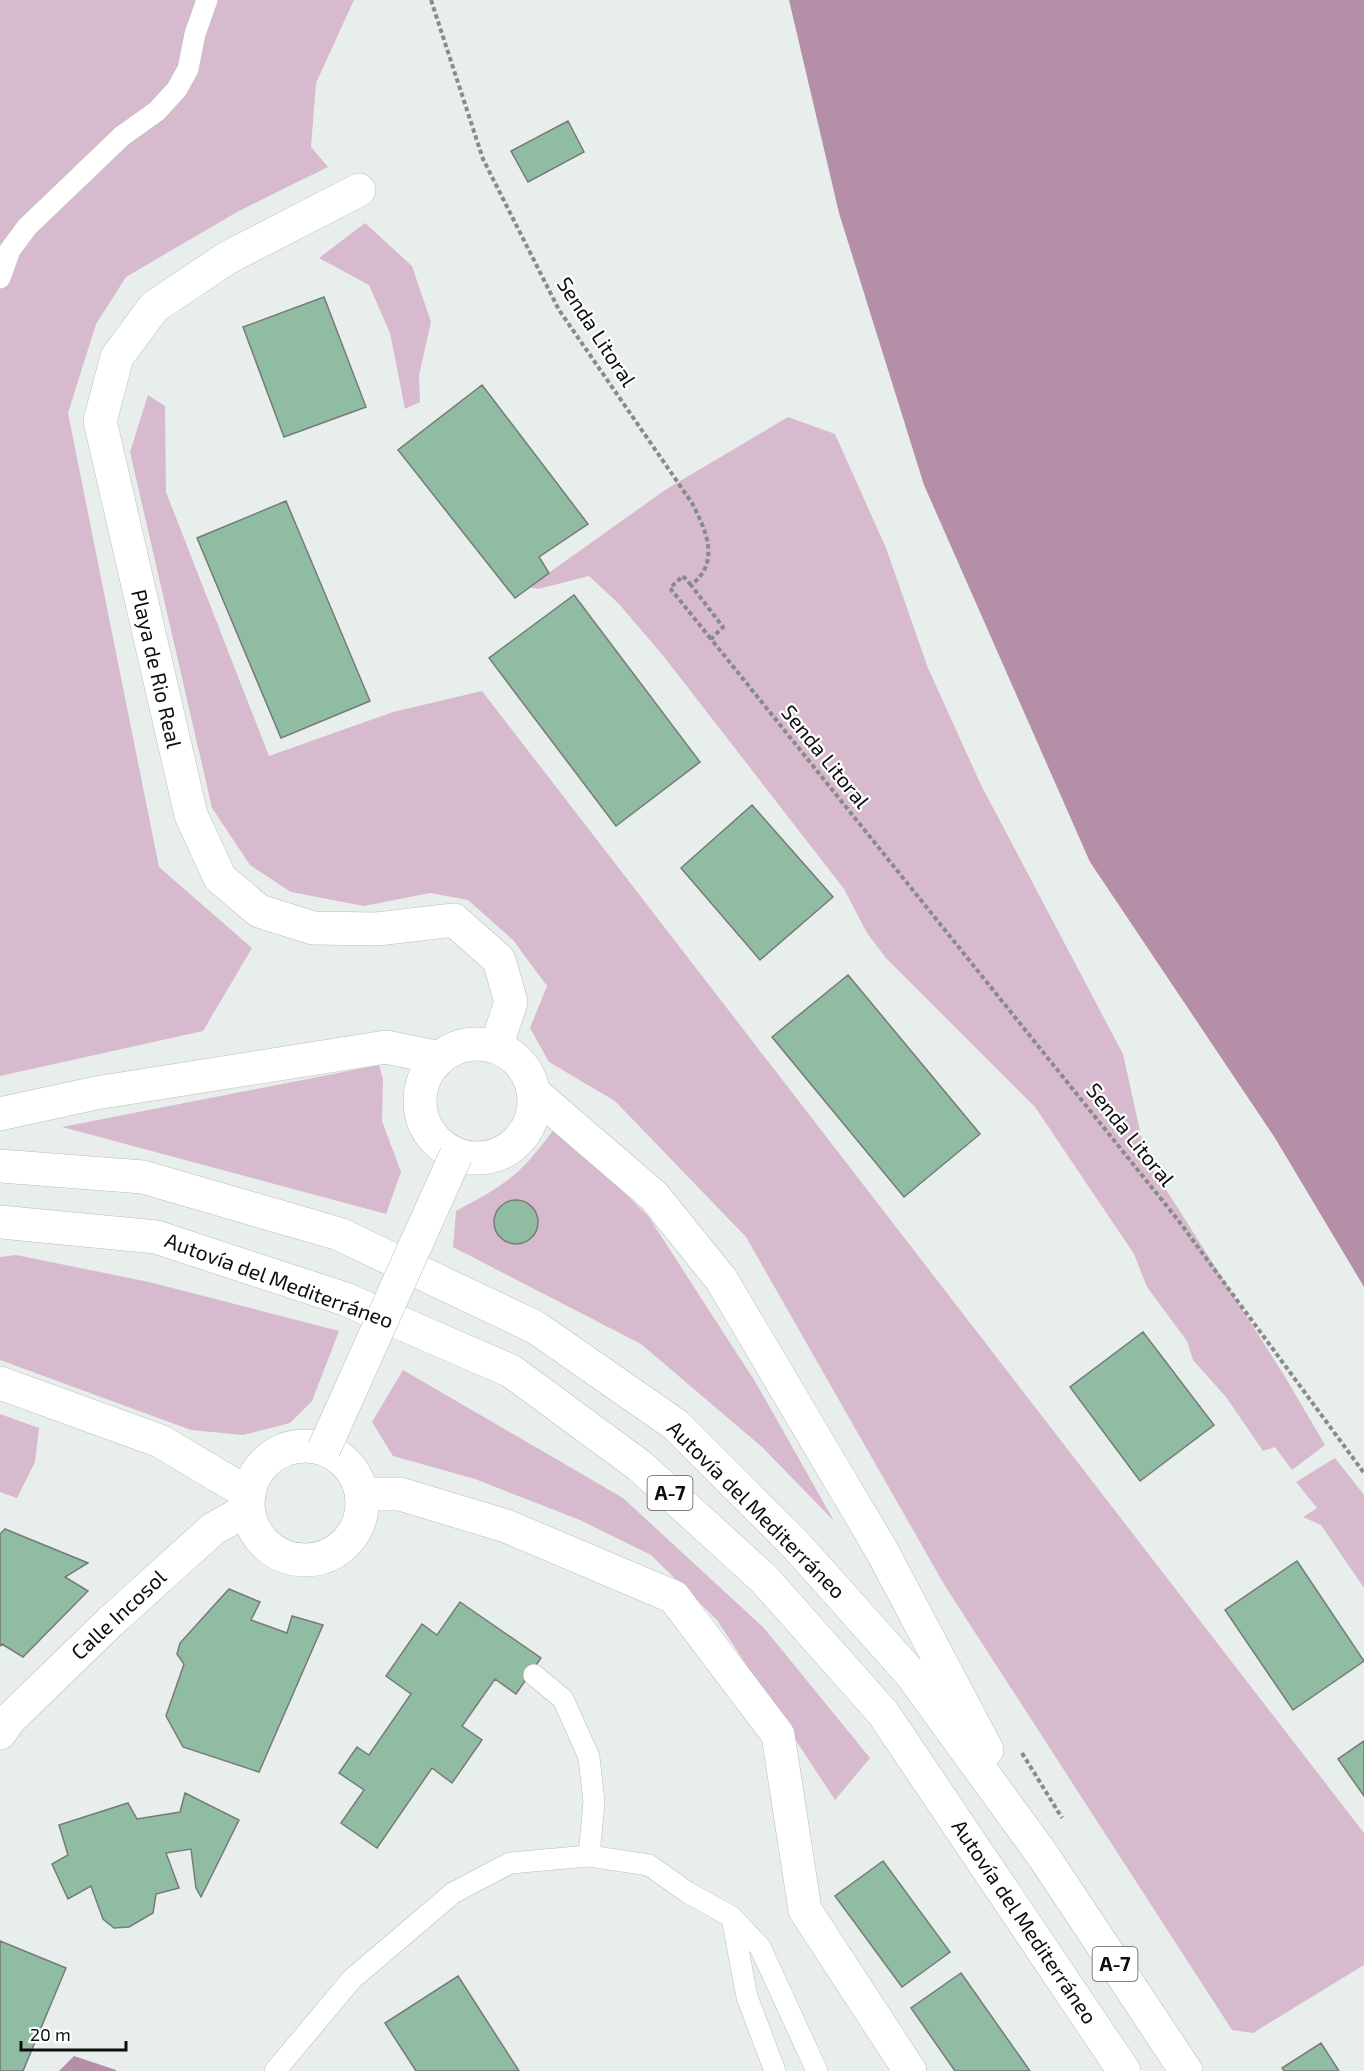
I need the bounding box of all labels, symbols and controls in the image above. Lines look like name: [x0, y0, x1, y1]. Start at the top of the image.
street label: Senda Litoral: [553, 272, 642, 391]
street label: Playa de Rio Real: [127, 587, 188, 751]
street label: Senda Litoral: [777, 699, 876, 813]
street label: Senda Litoral: [1082, 1077, 1181, 1191]
street label: Autovía del Mediterráneo: [162, 1227, 397, 1333]
street label: Autovía del Mediterráneo: [663, 1415, 851, 1603]
road number: A-7: [648, 1476, 692, 1510]
street label: Calle Incosol: [65, 1563, 171, 1664]
street label: Autovía del Mediterráneo: [947, 1814, 1103, 2028]
road number: A-7: [1092, 1947, 1138, 1981]
scale bar: [21, 2014, 126, 2052]
text: 20 m: [30, 2023, 71, 2045]

